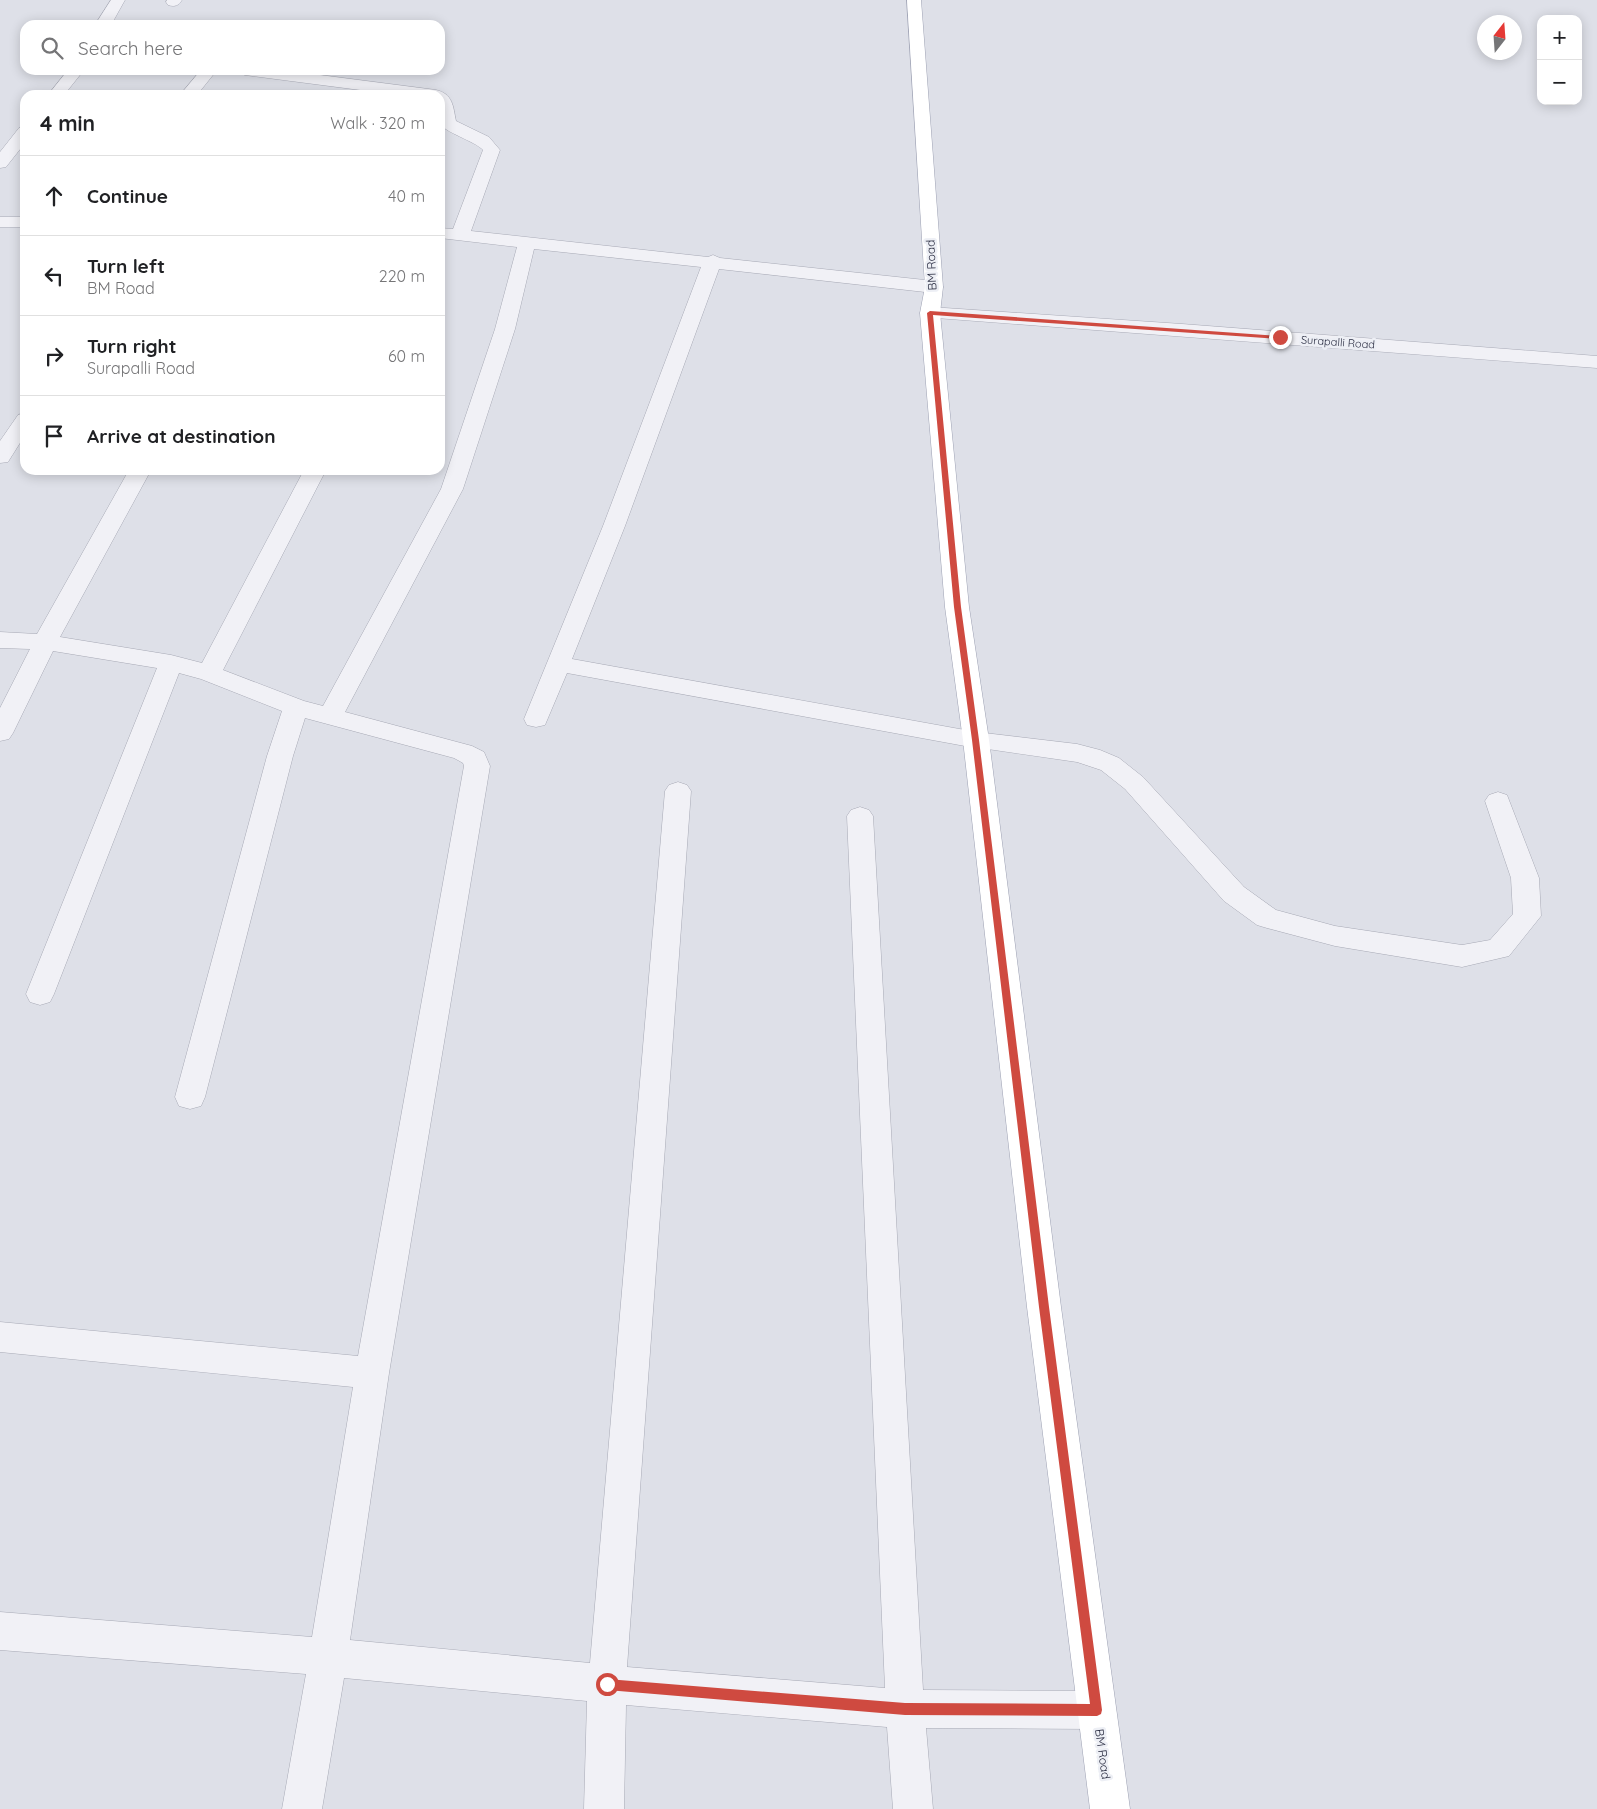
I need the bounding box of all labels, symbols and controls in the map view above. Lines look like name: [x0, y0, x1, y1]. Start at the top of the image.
north arrow: [1477, 15, 1522, 60]
map controls: [1537, 15, 1582, 105]
button: +: [1537, 15, 1582, 60]
search box: [20, 20, 445, 75]
icon: search: [38, 34, 66, 62]
text: Search here: [78, 36, 183, 60]
button: −: [1537, 60, 1582, 105]
text: 4 min: [40, 110, 95, 136]
text: Walk · 320 m: [330, 113, 425, 133]
icon: ahead: [40, 182, 68, 210]
text: Continue: [87, 184, 168, 208]
text: 40 m: [388, 186, 425, 206]
street label: BM Road: [923, 239, 939, 291]
text: Turn left: [87, 254, 165, 278]
icon: left: [40, 262, 68, 290]
text: 220 m: [379, 266, 425, 286]
text: BM Road: [87, 278, 155, 298]
route end: [1269, 326, 1292, 349]
street label: Surapalli Road: [1300, 332, 1376, 352]
text: Turn right: [87, 334, 176, 358]
icon: right: [40, 342, 68, 370]
text: 60 m: [388, 346, 425, 366]
text: Surapalli Road: [87, 358, 195, 378]
icon: arrive: [40, 422, 68, 450]
text: Arrive at destination: [87, 424, 276, 448]
route start: [596, 1673, 619, 1696]
street label: BM Road: [1092, 1728, 1114, 1780]

